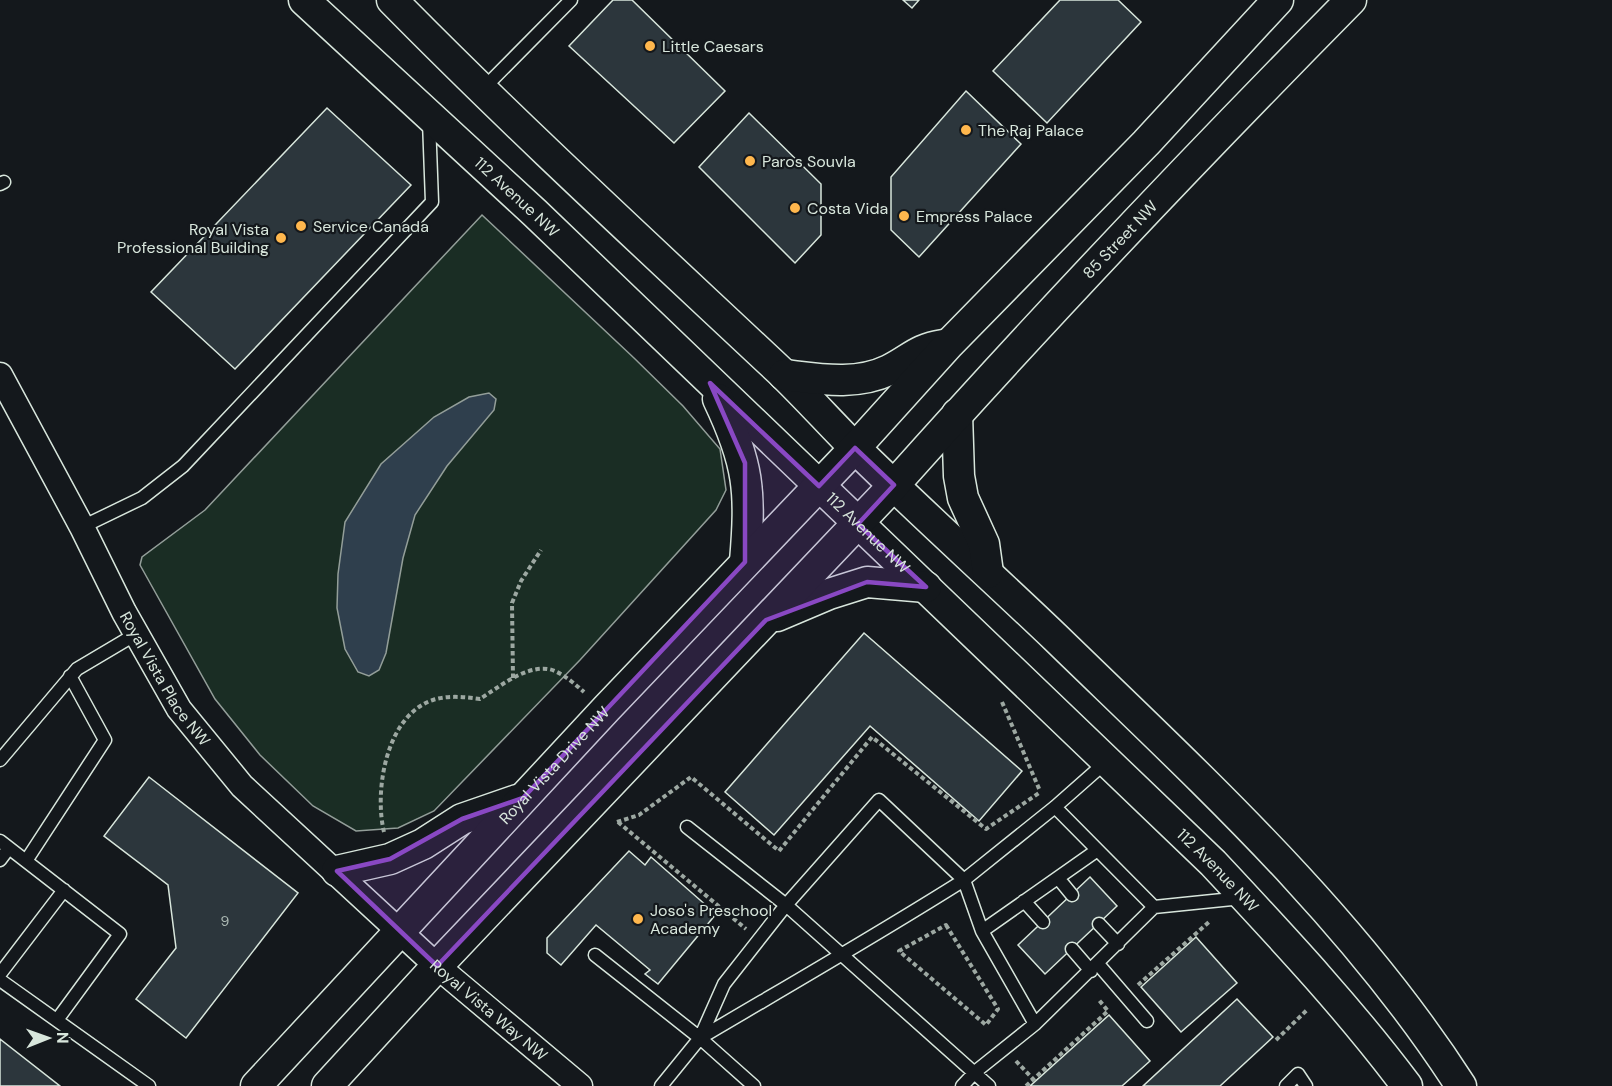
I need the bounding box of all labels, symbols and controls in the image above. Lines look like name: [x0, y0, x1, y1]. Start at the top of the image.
place label: Little Caesars: [662, 36, 764, 57]
marker: Little Caesars: [643, 39, 657, 53]
place label: The Raj Palace: [978, 120, 1084, 141]
marker: The Raj Palace: [959, 123, 973, 137]
place label: Paros Souvla: [762, 151, 856, 172]
street label: 112 Avenue NW: [470, 152, 564, 242]
marker: Paros Souvla: [743, 154, 757, 168]
street label: 85 Street NW: [1078, 196, 1162, 283]
place label: Costa Vida: [807, 198, 888, 219]
marker: Costa Vida: [788, 201, 802, 215]
place label: Empress Palace: [916, 206, 1032, 227]
marker: Empress Palace: [897, 209, 911, 223]
place label: Service Canada: [313, 216, 429, 237]
place label: Royal Vista Professional Building: [117, 219, 269, 258]
marker: Service Canada: [294, 219, 308, 233]
marker: Royal Vista Professional Building: [274, 231, 288, 245]
street label: 112 Avenue NW: [821, 488, 915, 578]
street label: Royal Vista Place NW: [115, 608, 215, 751]
street label: Royal Vista Drive NW: [495, 702, 615, 829]
street label: 112 Avenue NW: [1172, 824, 1264, 917]
place label: Joso's Preschool Academy: [650, 900, 772, 939]
house number: 9: [221, 912, 230, 930]
marker: Joso's Preschool Academy: [631, 912, 645, 926]
street label: Royal Vista Way NW: [425, 955, 552, 1066]
north arrow: [18, 1008, 78, 1068]
text: N: [52, 1032, 73, 1044]

